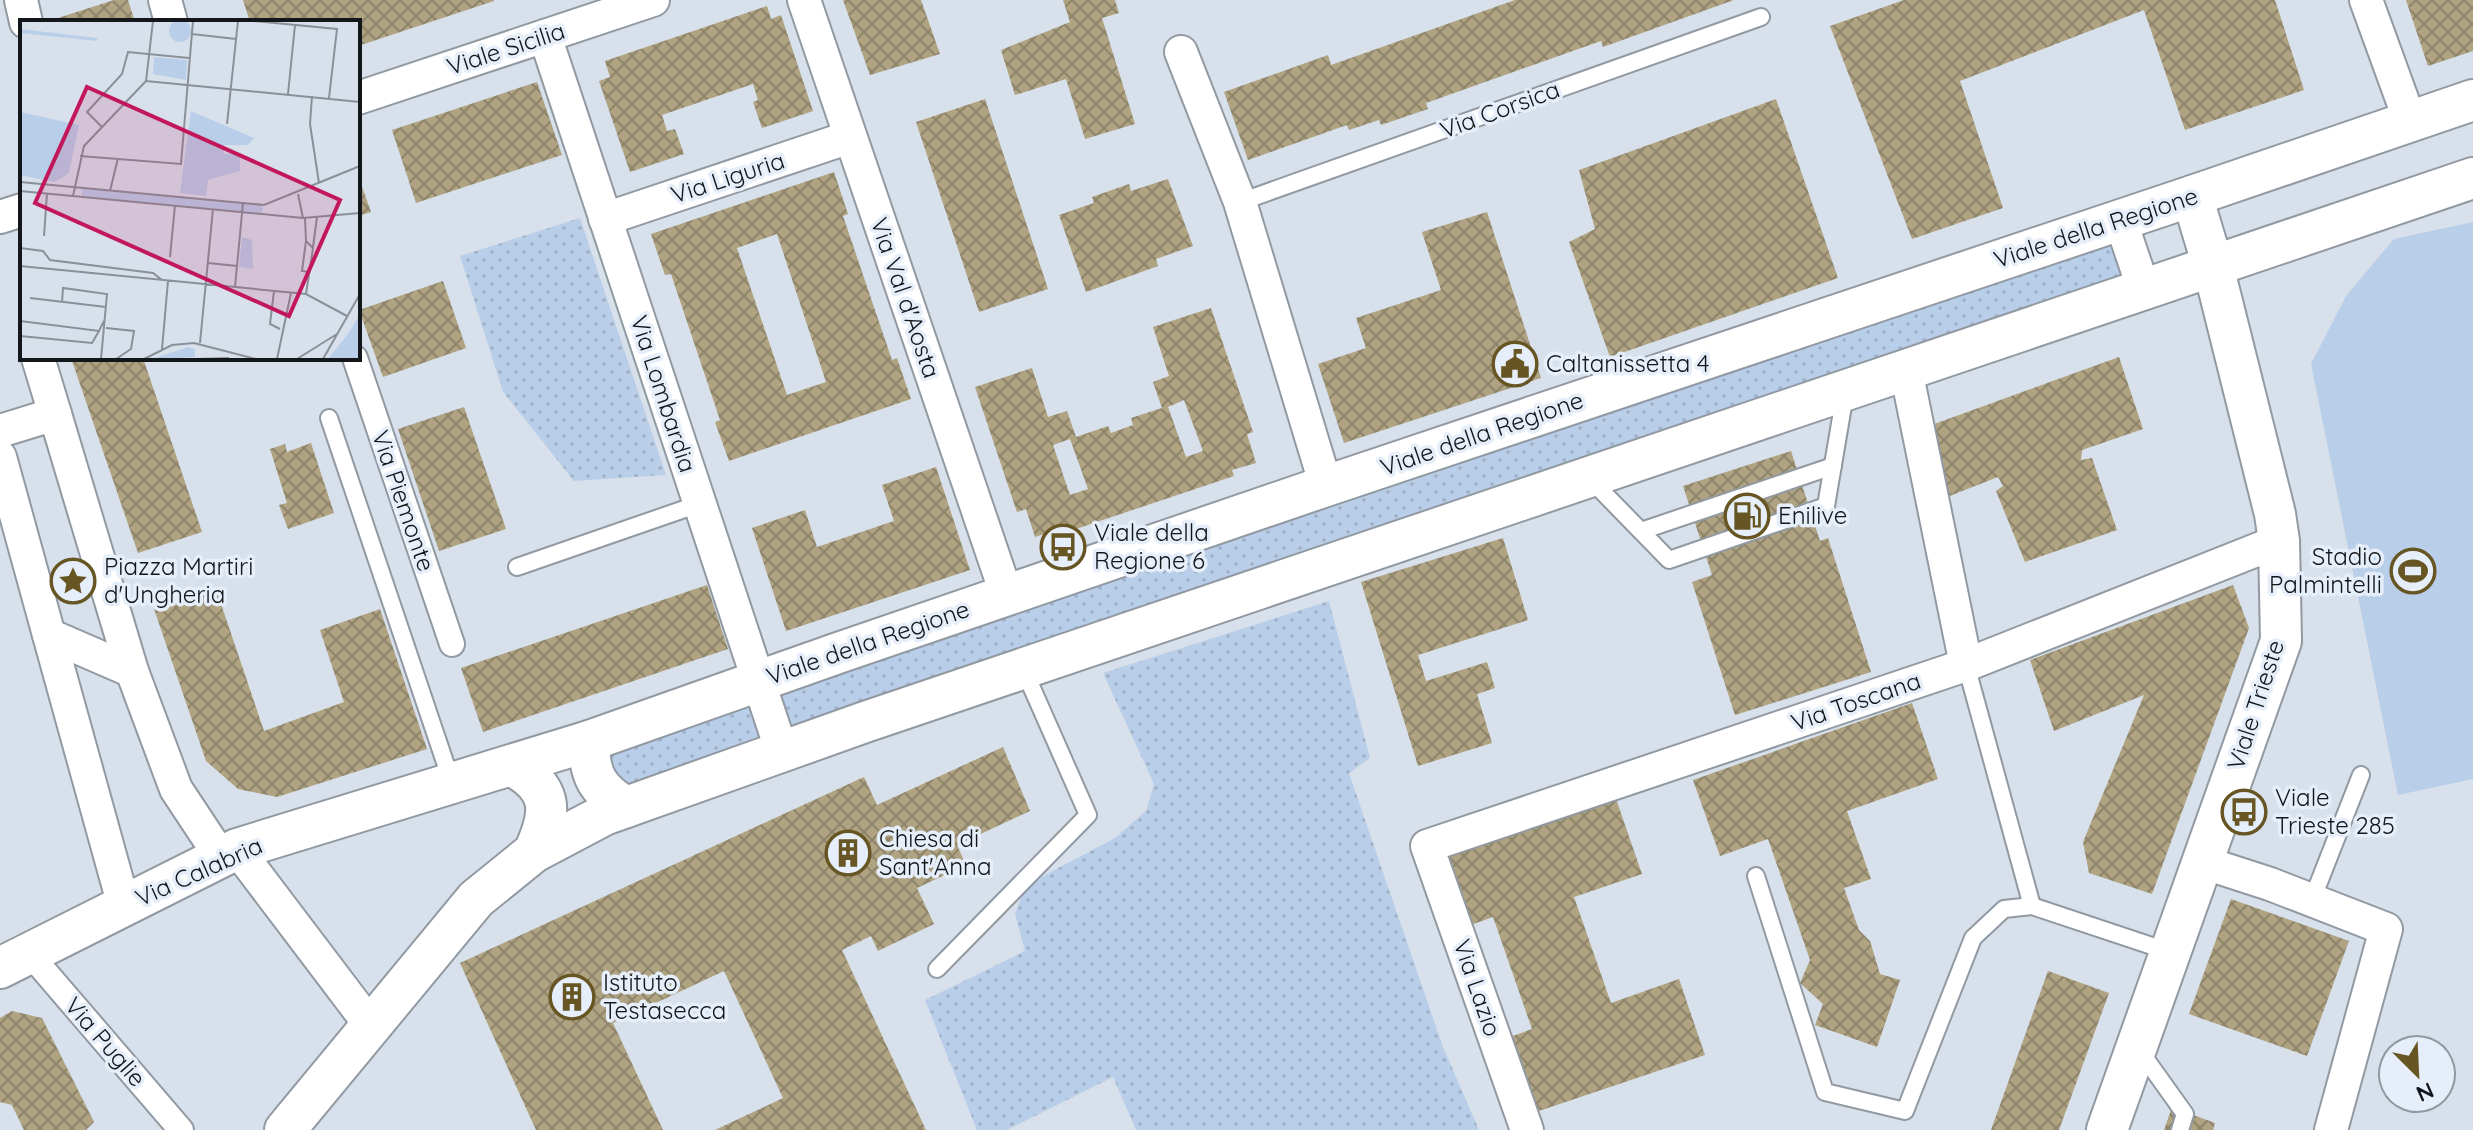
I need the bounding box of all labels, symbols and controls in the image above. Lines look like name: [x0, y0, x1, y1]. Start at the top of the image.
street label: Viale Sicilia: [443, 15, 569, 81]
inset map: [20, 20, 360, 360]
street label: Via Corsica: [1436, 74, 1564, 145]
street label: Via Liguria: [667, 145, 788, 209]
street label: Viale della Regione: [1990, 180, 2201, 274]
street label: Via Val d'Aosta: [864, 214, 947, 382]
street label: Via Lombardia: [624, 311, 703, 476]
public building icon: Caltanissetta 4: [1491, 340, 1539, 388]
place label: Caltanissetta 4: [1546, 348, 1709, 378]
street label: Viale della Regione: [1376, 384, 1587, 482]
street label: Via Piemonte: [366, 426, 442, 575]
fuel station icon: Enilive: [1723, 492, 1771, 540]
place label: Enilive: [1778, 500, 1847, 530]
place label: Viale della Regione 6: [1094, 517, 1209, 575]
bus stop icon: Viale della Regione 6: [1039, 523, 1087, 571]
place label: Stadio Palmintelli: [2269, 541, 2382, 599]
sports icon: Stadio Palmintelli: [2389, 547, 2437, 595]
place label: Piazza Martiri d'Ungheria: [104, 551, 253, 609]
place icon: Piazza Martiri d'Ungheria: [49, 557, 97, 605]
street label: Viale della Regione: [762, 593, 973, 691]
street label: Viale Trieste: [2220, 636, 2290, 773]
street label: Via Toscana: [1787, 665, 1924, 737]
place label: Viale Trieste 285: [2275, 782, 2395, 840]
bus stop icon: Viale Trieste 285: [2220, 788, 2268, 836]
place label: Chiesa di Sant'Anna: [879, 823, 992, 881]
building icon: Chiesa di Sant'Anna: [824, 829, 872, 877]
street label: Via Calabria: [130, 830, 267, 912]
street label: Via Lazio: [1447, 935, 1509, 1040]
place label: Istituto Testasecca: [603, 967, 726, 1025]
building icon: Istituto Testasecca: [548, 973, 596, 1021]
street label: Via Puglie: [59, 990, 153, 1092]
north arrow: [2377, 1034, 2457, 1114]
text: N: [2412, 1076, 2438, 1108]

